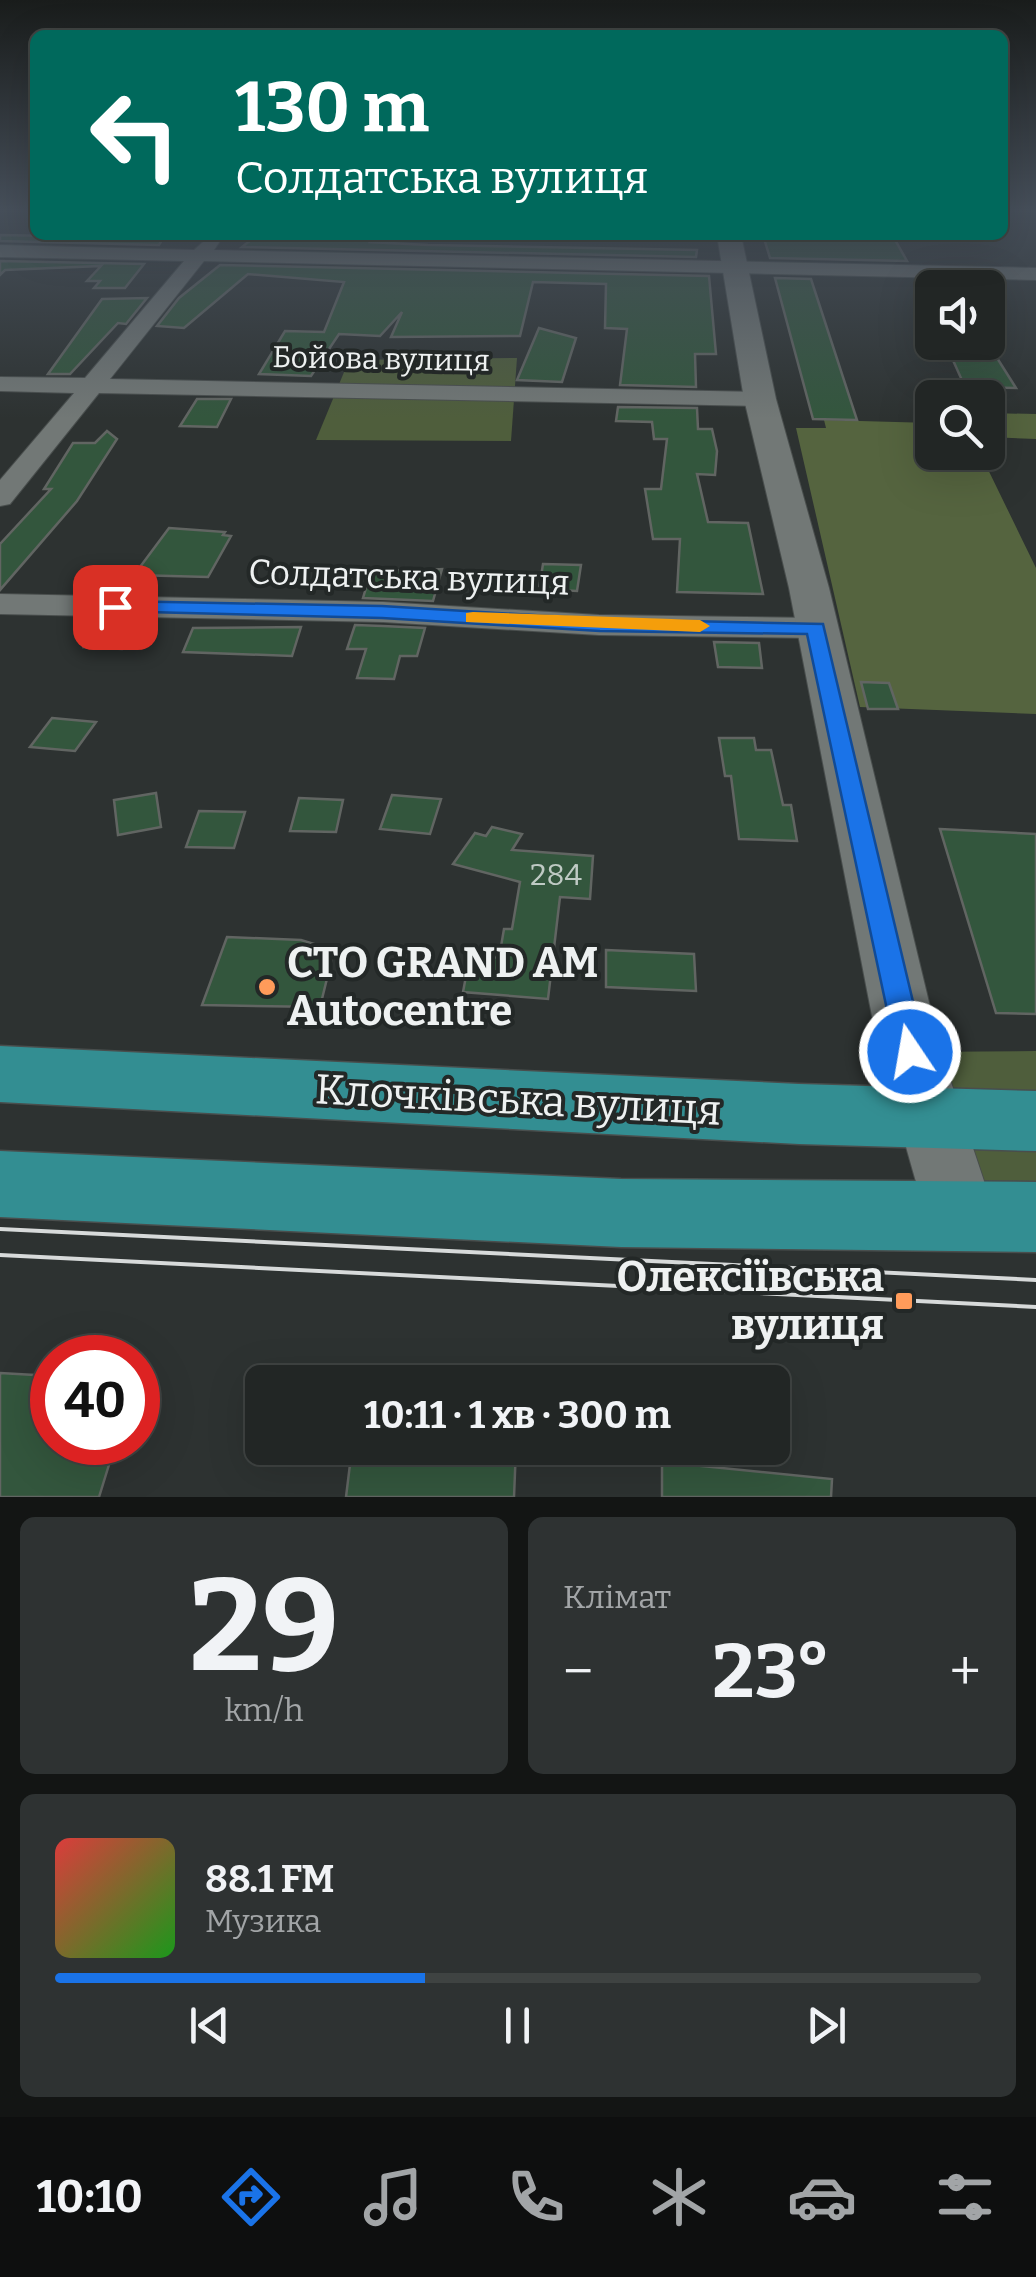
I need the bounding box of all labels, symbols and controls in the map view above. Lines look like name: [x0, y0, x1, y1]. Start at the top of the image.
text: 130 m: [235, 66, 429, 150]
icon: left: [70, 70, 200, 200]
text: Солдатська вулиця: [235, 151, 648, 205]
map controls: [915, 270, 1005, 470]
button: sound: [915, 270, 1005, 360]
street label: Бойова вулиця: [272, 339, 490, 379]
button: search: [915, 380, 1005, 470]
street label: Солдатська вулиця: [248, 550, 570, 604]
pin: [73, 565, 158, 650]
icon: arrive: [88, 580, 143, 635]
house number: 284: [530, 857, 582, 893]
place label: СТО GRAND AM Autocentre: [287, 938, 598, 1036]
marker: СТО GRAND AM Autocentre: [256, 976, 278, 998]
position arrow: [858, 1000, 962, 1104]
street label: Клочківська вулиця: [314, 1064, 722, 1136]
place label: Олексіївська вулиця: [616, 1252, 884, 1350]
marker: Олексіївська вулиця: [893, 1290, 915, 1312]
speed limit sign: 40: [30, 1335, 160, 1465]
text: 10:11 · 1 хв · 300 m: [364, 1392, 671, 1438]
text: 29: [189, 1548, 339, 1704]
text: Клімат: [563, 1578, 671, 1616]
text: 23°: [712, 1627, 831, 1717]
text: −: [563, 1639, 593, 1705]
text: +: [950, 1639, 981, 1705]
text: km/h: [224, 1691, 304, 1729]
text: 88.1 FM: [205, 1856, 334, 1902]
text: Музика: [205, 1902, 321, 1940]
icon: previous: [182, 1998, 237, 2053]
icon: pause: [490, 1998, 545, 2053]
icon: next: [799, 1998, 854, 2053]
icon: directions: [216, 2162, 286, 2232]
icon: music: [358, 2162, 428, 2232]
icon: phone: [501, 2162, 571, 2232]
icon: climate: [644, 2162, 714, 2232]
icon: car: [787, 2162, 857, 2232]
icon: filters: [930, 2162, 1000, 2232]
text: 10:10: [36, 2170, 143, 2224]

